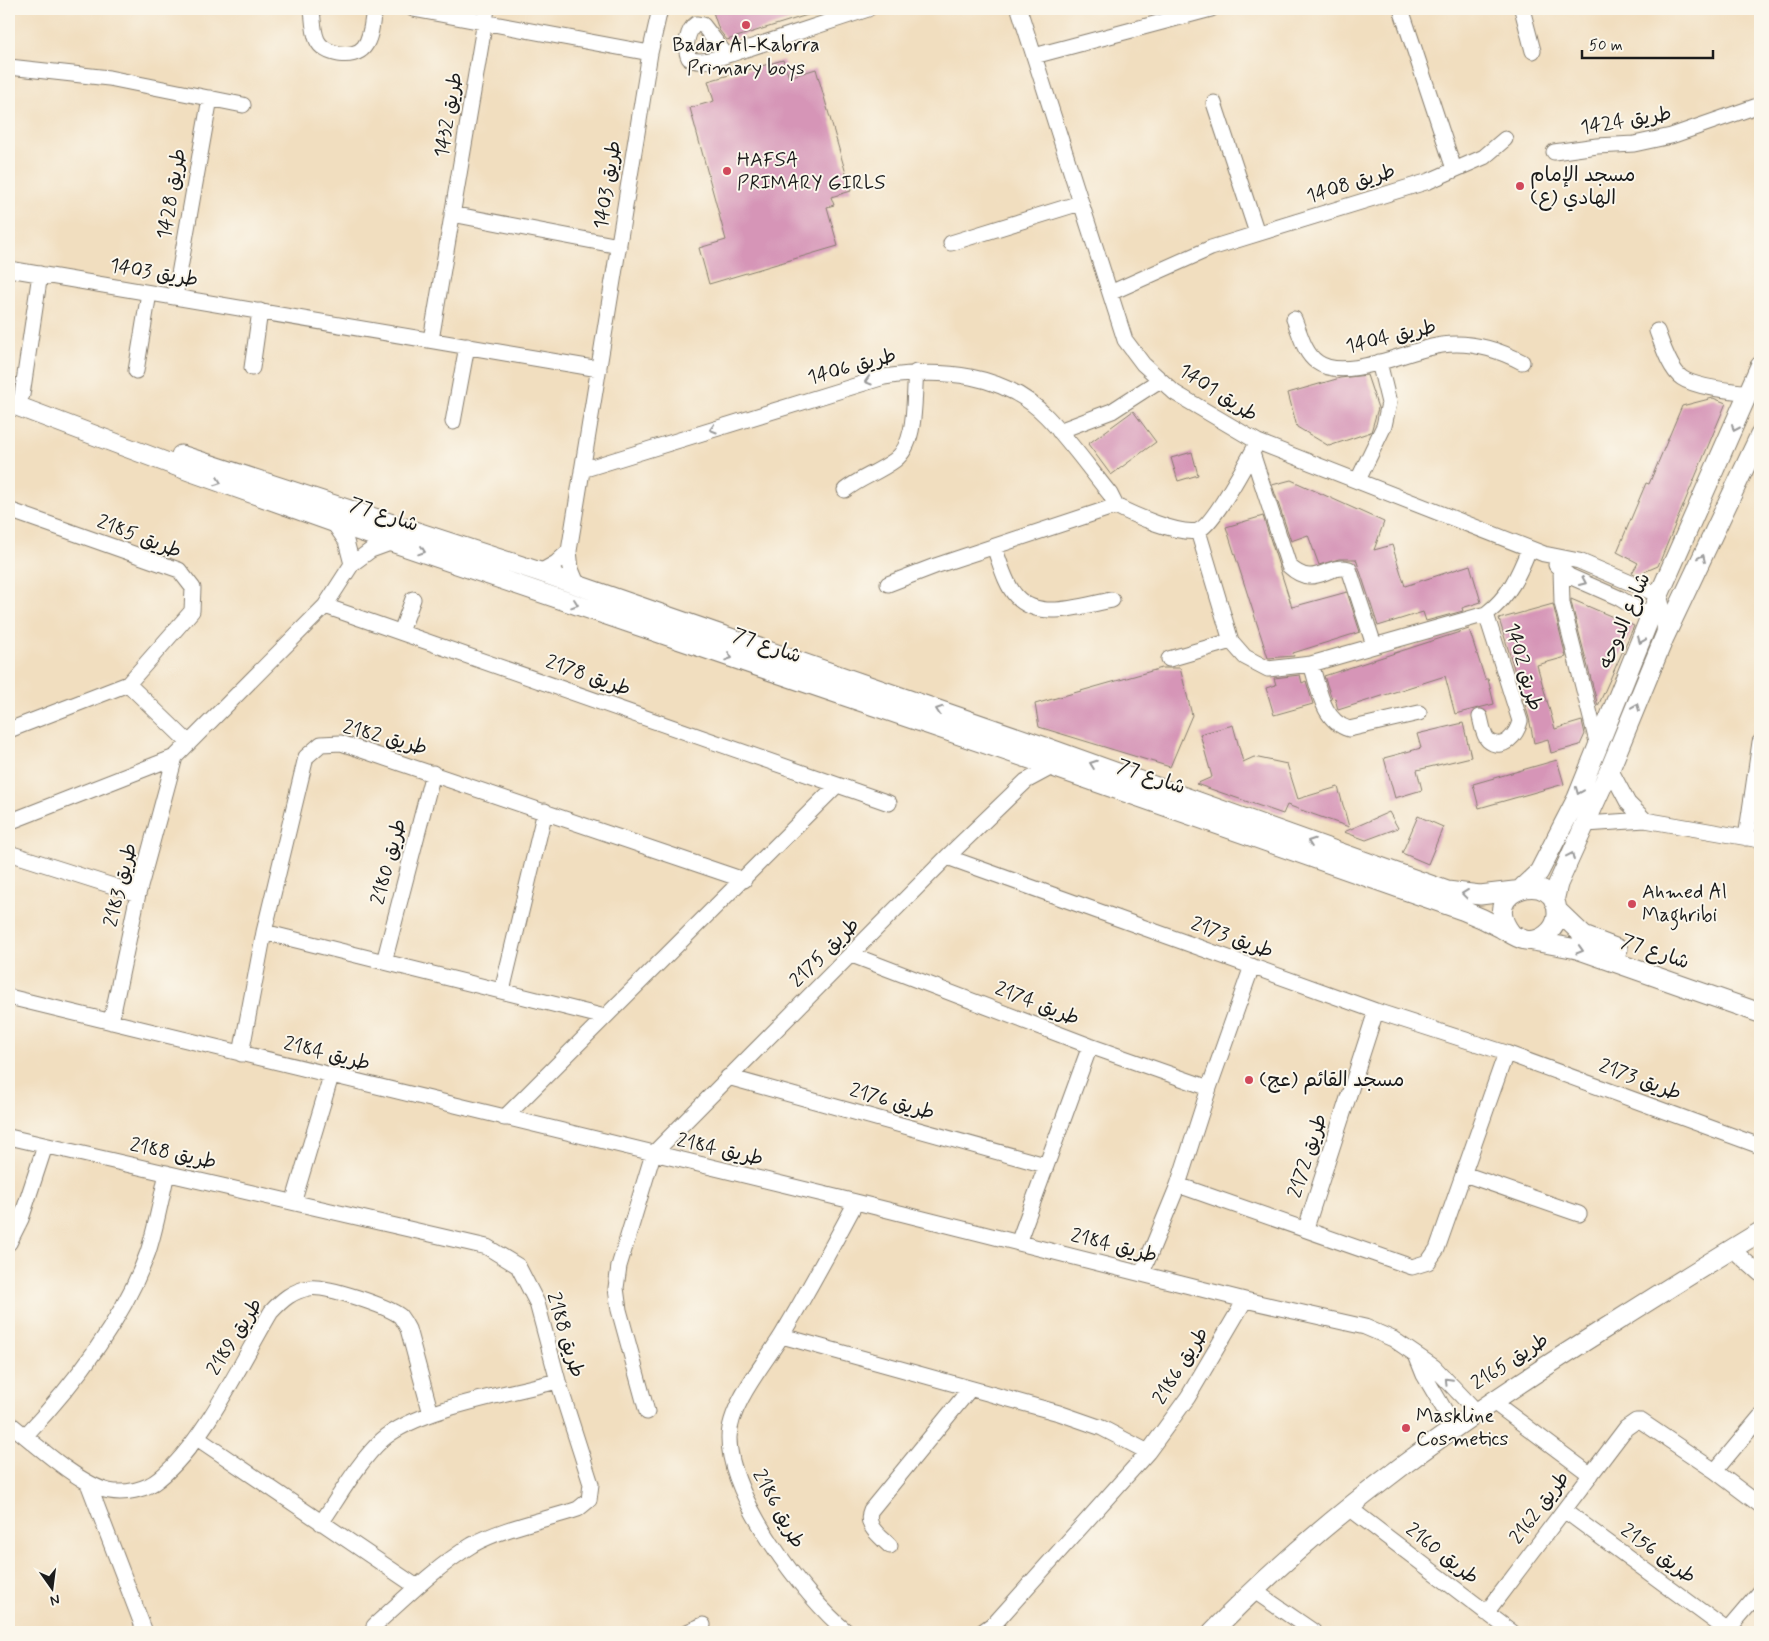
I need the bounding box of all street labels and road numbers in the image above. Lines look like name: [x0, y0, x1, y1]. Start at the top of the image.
street label: طريق 1432: [428, 70, 470, 160]
street label: طريق 1424: [1578, 100, 1674, 142]
street label: طريق 1403: [588, 139, 628, 231]
street label: طريق 1428: [151, 147, 193, 241]
street label: طريق 1408: [1303, 158, 1399, 210]
street label: طريق 1403: [108, 252, 200, 294]
street label: طريق 1404: [1343, 313, 1439, 361]
street label: طريق 1406: [805, 342, 899, 392]
street label: طريق 1401: [1173, 357, 1263, 429]
street label: شارع 77: [346, 491, 422, 539]
street label: طريق 2185: [93, 509, 185, 565]
street label: شارع الدوحه: [1593, 569, 1657, 673]
street label: طريق 1402: [1498, 620, 1548, 714]
street label: شارع 77: [729, 622, 805, 670]
street label: طريق 2178: [542, 649, 634, 703]
street label: طريق 2182: [340, 714, 430, 762]
street label: شارع 77: [1113, 753, 1189, 801]
street label: طريق 2180: [365, 816, 413, 908]
street label: طريق 2183: [98, 840, 144, 930]
street label: طريق 2173: [1187, 911, 1277, 965]
street label: طريق 2175: [784, 912, 866, 994]
street label: شارع 77: [1617, 928, 1693, 976]
street label: طريق 2174: [991, 976, 1083, 1032]
street label: طريق 2184: [281, 1030, 373, 1078]
street label: طريق 2173: [1595, 1053, 1685, 1107]
street label: طريق 2176: [846, 1077, 938, 1127]
street label: طريق 2172: [1282, 1111, 1334, 1201]
street label: طريق 2184: [674, 1127, 766, 1173]
street label: طريق 2188: [127, 1132, 219, 1176]
street label: طريق 2184: [1068, 1222, 1160, 1270]
street label: طريق 2188: [539, 1289, 591, 1381]
street label: طريق 2189: [201, 1293, 269, 1381]
street label: طريق 2186: [1147, 1322, 1215, 1410]
street label: طريق 2165: [1466, 1327, 1554, 1397]
street label: طريق 2186: [745, 1464, 811, 1554]
street label: طريق 2162: [1504, 1466, 1576, 1550]
street label: طريق 2160: [1400, 1517, 1484, 1591]
street label: طريق 2156: [1615, 1517, 1701, 1591]

